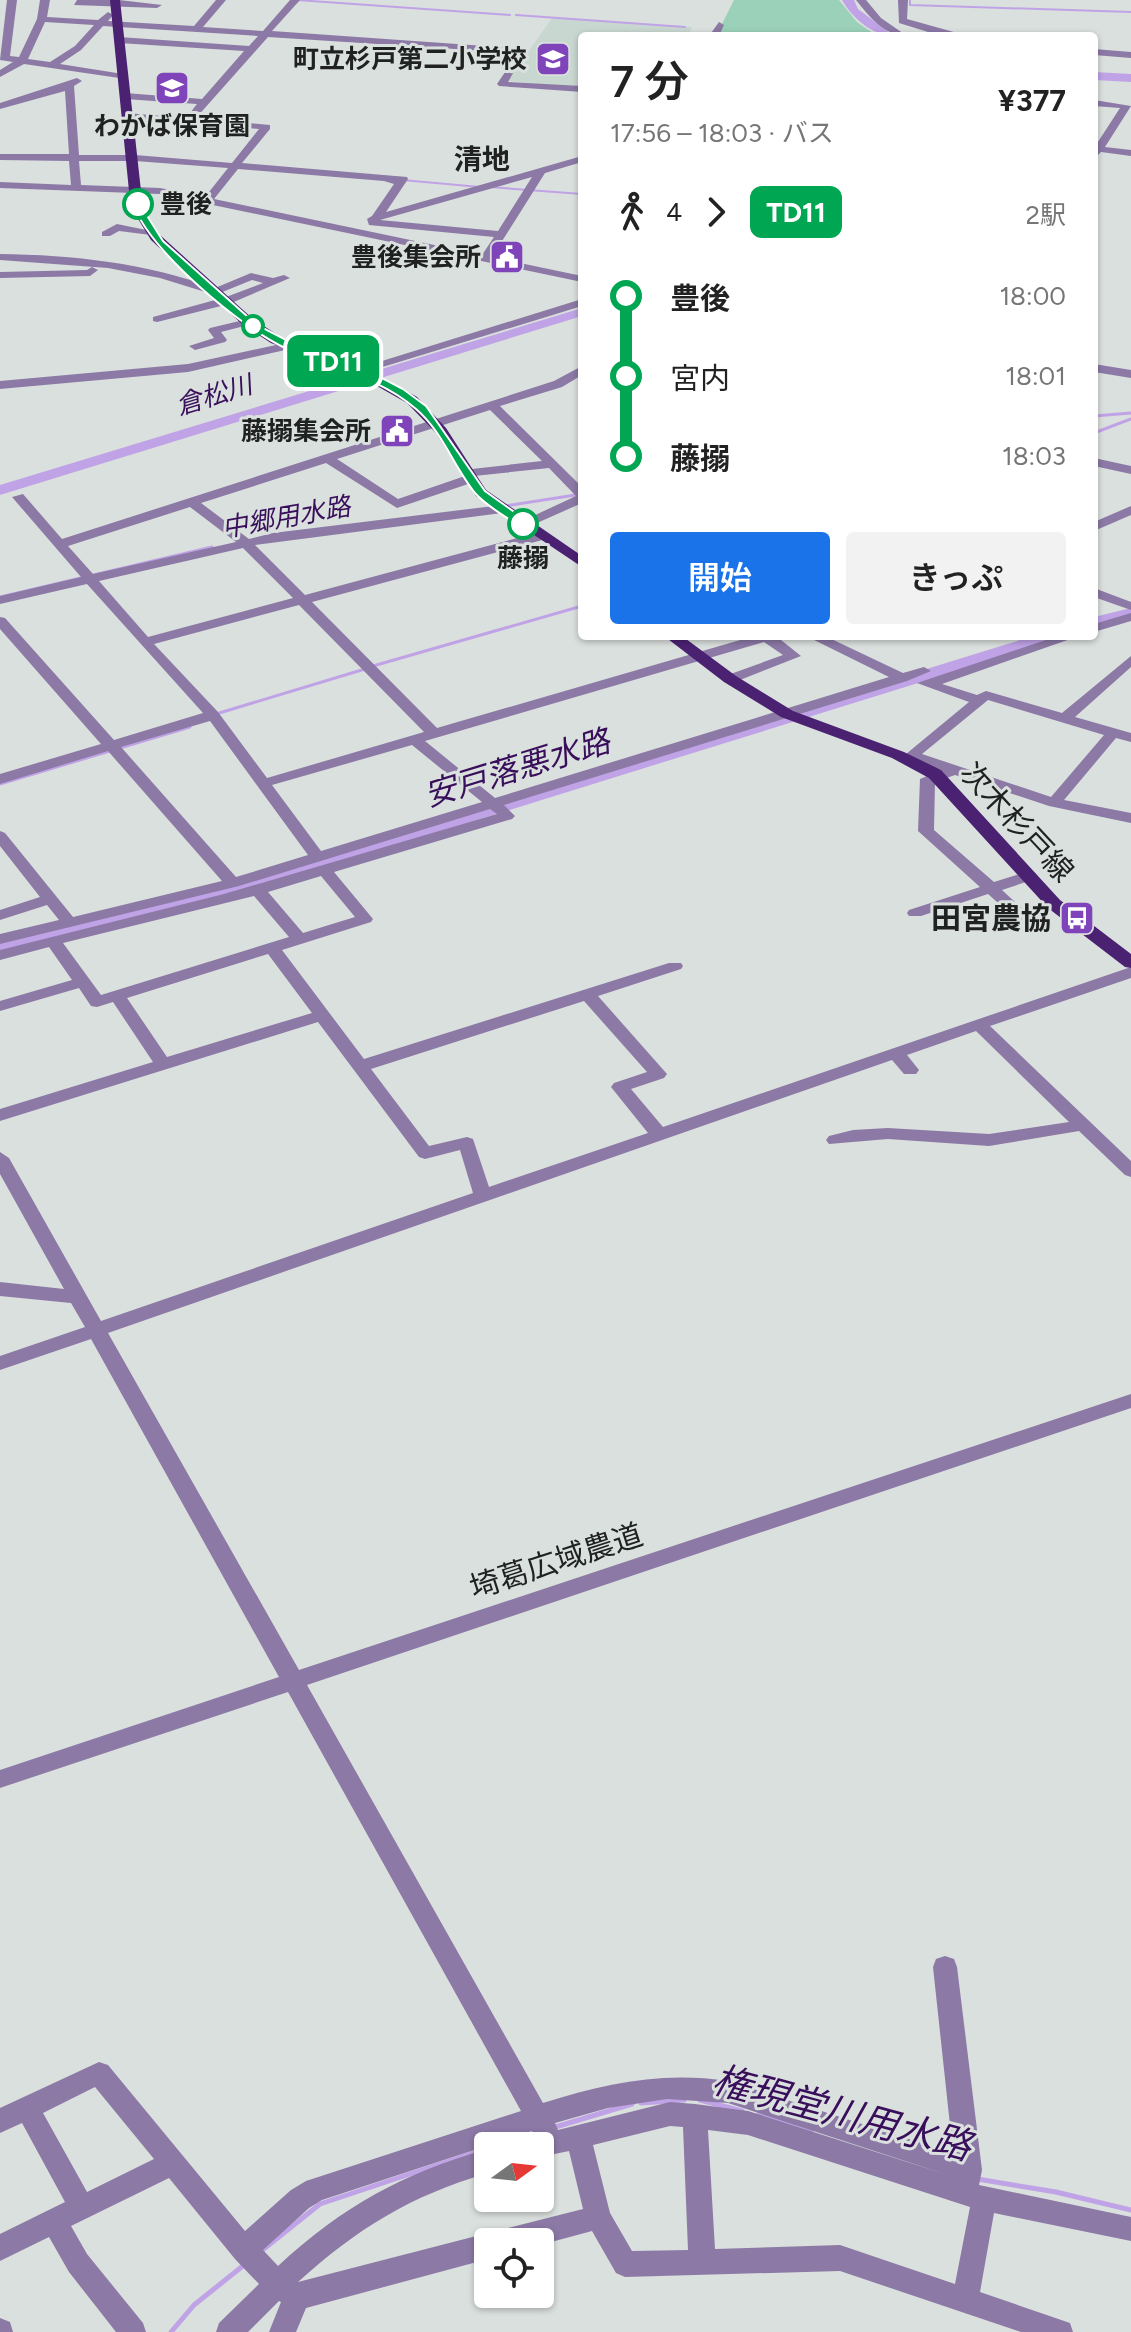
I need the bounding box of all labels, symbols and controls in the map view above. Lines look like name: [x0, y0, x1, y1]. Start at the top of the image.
school or university icon: 町立杉戸第二小学校: [534, 40, 572, 78]
place label: 町立杉戸第二小学校: [293, 43, 527, 75]
text: 7 分: [610, 55, 689, 108]
school or university icon: わかば保育園: [153, 69, 191, 107]
text: ¥377: [998, 82, 1066, 119]
place label: わかば保育園: [94, 110, 250, 142]
text: 17:56 – 18:03 · バス: [610, 117, 834, 149]
district label: 清地: [454, 142, 510, 176]
place label: 豊後: [160, 188, 212, 220]
marker: 豊後: [123, 189, 153, 219]
icon: walk: [610, 190, 654, 234]
icon: forward: [694, 190, 738, 234]
text: TD11: [766, 195, 826, 229]
text: 4: [666, 196, 682, 228]
text: 2駅: [1025, 199, 1066, 231]
public building icon: 豊後集会所: [488, 238, 526, 276]
place label: 豊後集会所: [351, 241, 481, 273]
text: 豊後: [670, 280, 730, 317]
text: 18:00: [999, 280, 1066, 312]
unlabelled marker: [242, 315, 264, 337]
line badge: TD11: [277, 335, 389, 387]
text: TD11: [303, 344, 363, 378]
text: 宮内: [670, 360, 730, 397]
text: 18:01: [1005, 360, 1066, 392]
water label: 倉松川: [172, 367, 259, 422]
public building icon: 藤搦集会所: [378, 412, 416, 450]
place label: 藤搦集会所: [241, 415, 371, 447]
text: 藤搦: [670, 440, 730, 477]
text: 18:03: [1002, 440, 1066, 472]
water label: 中郷用水路: [219, 490, 355, 544]
marker: 藤搦: [508, 509, 538, 539]
button: 開始: [610, 532, 830, 624]
button: きっぷ: [846, 532, 1066, 624]
place label: 藤搦: [497, 542, 549, 574]
water label: 安戸落悪水路: [420, 721, 617, 814]
street label: 次木杉戸線: [952, 755, 1082, 889]
bus stop icon: 田宮農協: [1058, 899, 1096, 937]
place label: 田宮農協: [931, 900, 1051, 937]
street label: 埼葛広域農道: [465, 1516, 647, 1606]
water label: 権現堂川用水路: [708, 2056, 979, 2170]
north arrow: [474, 2132, 554, 2212]
map controls: [474, 2132, 554, 2308]
button: locate: [474, 2228, 554, 2308]

